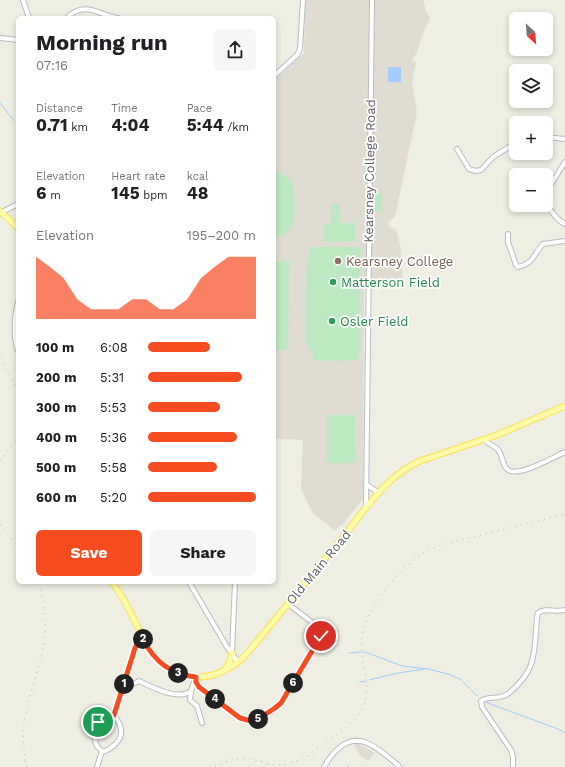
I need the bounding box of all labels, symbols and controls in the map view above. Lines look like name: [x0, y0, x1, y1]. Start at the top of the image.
north arrow: [509, 12, 553, 56]
map controls: [509, 12, 553, 212]
button: share: [214, 29, 256, 71]
text: Morning run: [36, 30, 168, 55]
text: 07:16: [36, 58, 68, 73]
button: layers: [509, 64, 553, 108]
street label: Kearsney College Road: [361, 99, 378, 243]
text: Distance: [36, 102, 83, 115]
text: Time: [111, 102, 138, 115]
text: Pace: [187, 102, 212, 115]
text: 0.71: [36, 115, 67, 135]
text: 4:04: [111, 115, 149, 135]
text: 5:44: [187, 115, 224, 135]
button: +: [509, 116, 553, 160]
text: km: [67, 121, 88, 134]
text: /km: [224, 121, 249, 134]
button: −: [509, 168, 553, 212]
text: Elevation: [36, 170, 85, 183]
text: Heart rate: [111, 170, 166, 183]
text: kcal: [187, 170, 208, 183]
text: 6: [36, 183, 46, 203]
text: 145: [111, 183, 140, 203]
text: 48: [187, 183, 208, 203]
text: m: [46, 189, 61, 202]
text: bpm: [140, 189, 168, 202]
text: Elevation: [36, 228, 94, 243]
text: 195–200 m: [187, 228, 256, 243]
place label: Kearsney College: [346, 254, 453, 269]
marker: Kearsney College: [333, 256, 343, 266]
place label: Matterson Field: [341, 275, 440, 290]
marker: Matterson Field: [328, 277, 338, 287]
place label: Osler Field: [340, 314, 409, 329]
marker: Osler Field: [327, 316, 337, 326]
text: 100 m: [36, 340, 74, 355]
text: 6:08: [100, 340, 128, 355]
text: 200 m: [36, 370, 76, 385]
text: 5:31: [100, 370, 124, 385]
text: 300 m: [36, 400, 76, 415]
text: 5:53: [100, 400, 127, 415]
text: 400 m: [36, 430, 77, 445]
text: 5:36: [100, 430, 127, 445]
text: 500 m: [36, 460, 76, 475]
text: 5:58: [100, 460, 127, 475]
text: 600 m: [36, 490, 77, 505]
text: 5:20: [100, 490, 127, 505]
street label: Old Main Road: [283, 527, 354, 608]
button: Save: [36, 530, 142, 576]
button: Share: [150, 530, 256, 576]
pin: [304, 619, 338, 653]
icon: check: [310, 625, 332, 647]
pin: 2: [133, 629, 153, 649]
text: 2: [140, 632, 146, 645]
pin: 3: [168, 663, 188, 683]
text: 3: [175, 666, 181, 679]
pin: 6: [283, 673, 303, 693]
pin: 1: [114, 674, 134, 694]
text: 6: [290, 676, 296, 689]
text: 1: [122, 677, 126, 690]
pin: 4: [205, 689, 225, 709]
text: 4: [211, 692, 219, 705]
pin: [81, 705, 115, 739]
pin: 5: [248, 709, 268, 729]
icon: arrive: [87, 711, 109, 733]
text: 5: [255, 712, 261, 725]

